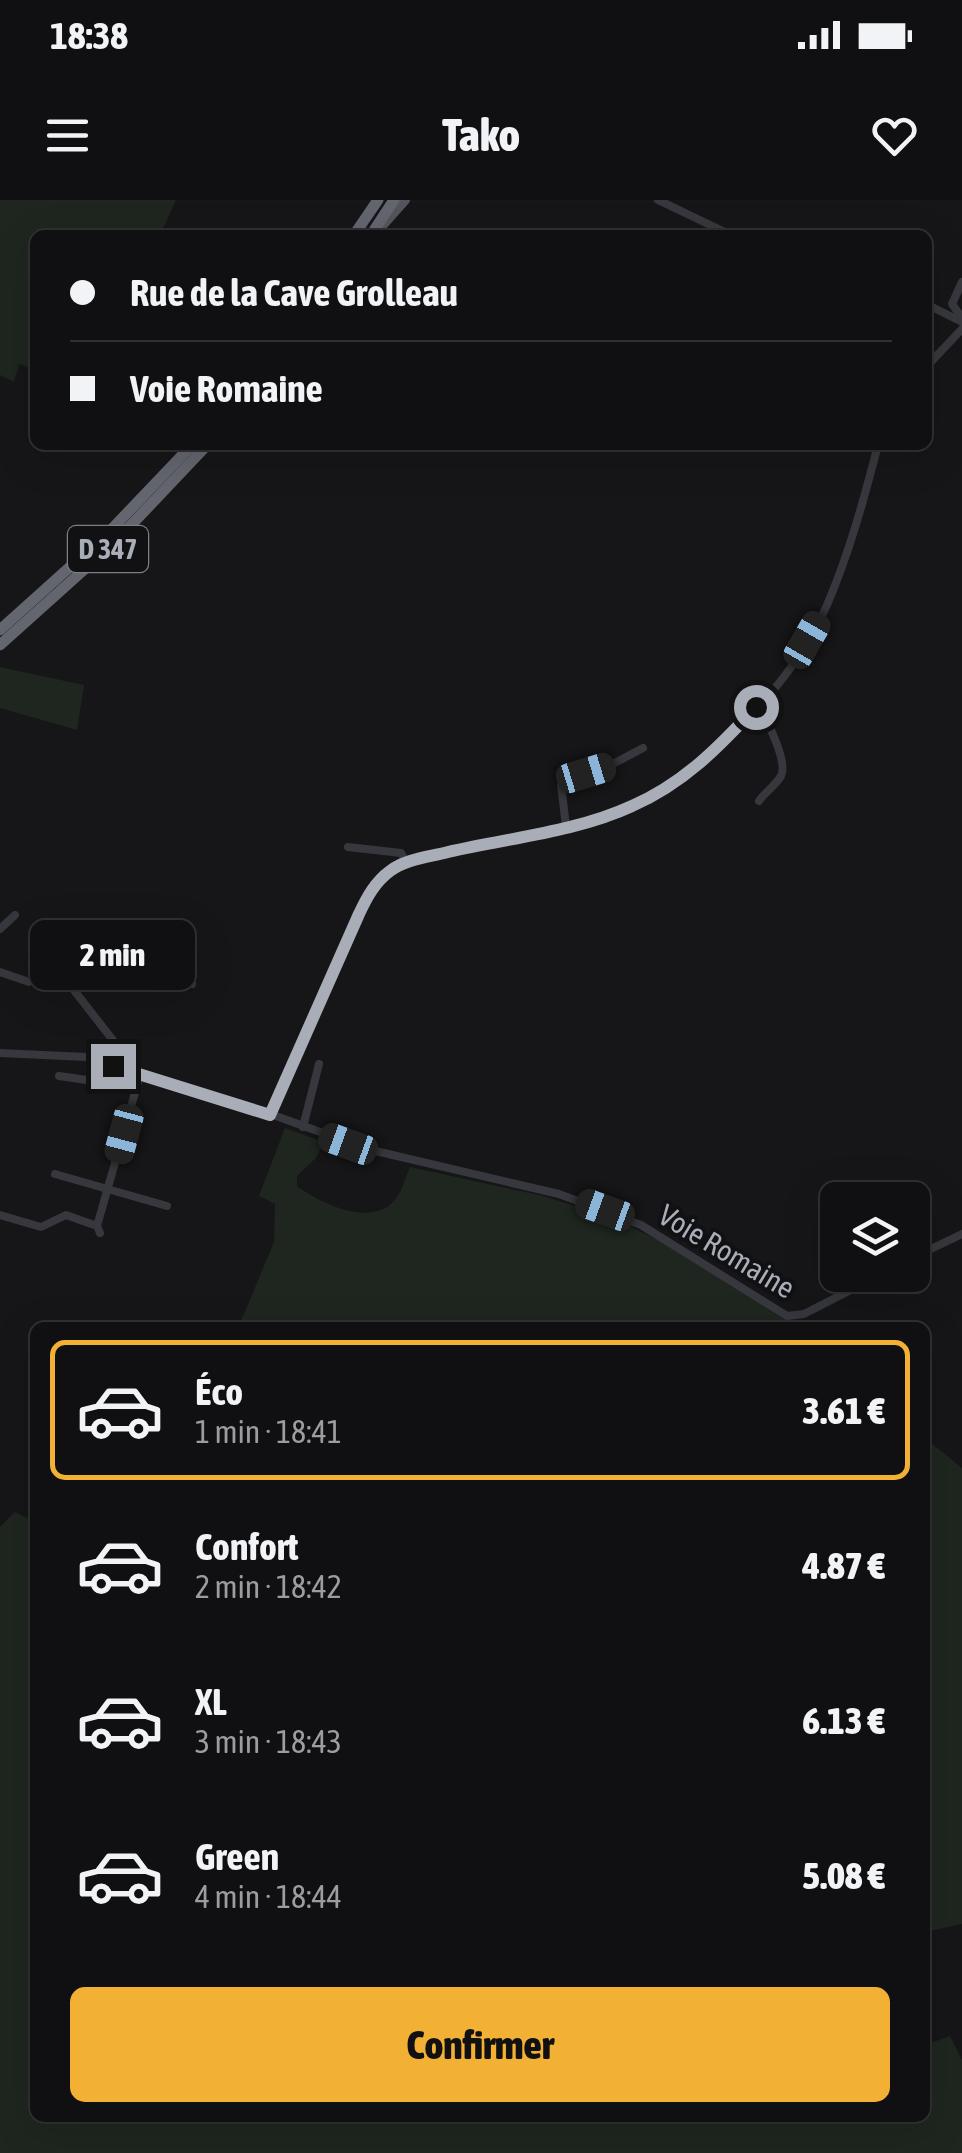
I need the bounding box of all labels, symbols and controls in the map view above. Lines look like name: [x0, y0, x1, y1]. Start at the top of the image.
text: 18:38: [50, 14, 128, 57]
icon: menu: [40, 108, 95, 163]
icon: heart: [867, 108, 922, 163]
text: Tako: [442, 109, 520, 161]
text: Rue de la Cave Grolleau: [130, 271, 458, 314]
text: Voie Romaine: [130, 367, 323, 410]
road number: D 347: [68, 526, 148, 572]
car: [779, 607, 835, 673]
route start: [734, 685, 779, 730]
car: [553, 750, 619, 796]
callout: 2 min: [31, 921, 196, 991]
text: 2 min: [80, 936, 145, 973]
route end: [91, 1044, 136, 1089]
car: [102, 1101, 146, 1167]
car: [315, 1120, 381, 1168]
map controls: [820, 1182, 930, 1292]
button: layers: [820, 1182, 930, 1292]
car: [572, 1186, 638, 1234]
street label: Voie Romaine: [653, 1197, 801, 1305]
icon: car: [75, 1365, 165, 1455]
text: Éco: [195, 1370, 243, 1413]
text: 3.61 €: [802, 1389, 885, 1432]
text: 1 min · 18:41: [195, 1413, 342, 1450]
icon: car: [75, 1520, 165, 1610]
text: Confort: [195, 1525, 299, 1568]
text: 4.87 €: [802, 1544, 885, 1587]
text: 2 min · 18:42: [195, 1568, 342, 1605]
icon: car: [75, 1675, 165, 1765]
text: XL: [195, 1680, 227, 1723]
text: 6.13 €: [802, 1699, 885, 1742]
text: 3 min · 18:43: [195, 1723, 342, 1760]
icon: car: [75, 1830, 165, 1920]
text: Green: [195, 1835, 279, 1878]
text: 5.08 €: [802, 1854, 885, 1897]
text: 4 min · 18:44: [195, 1878, 342, 1915]
button: Confirmer: [70, 1987, 890, 2102]

